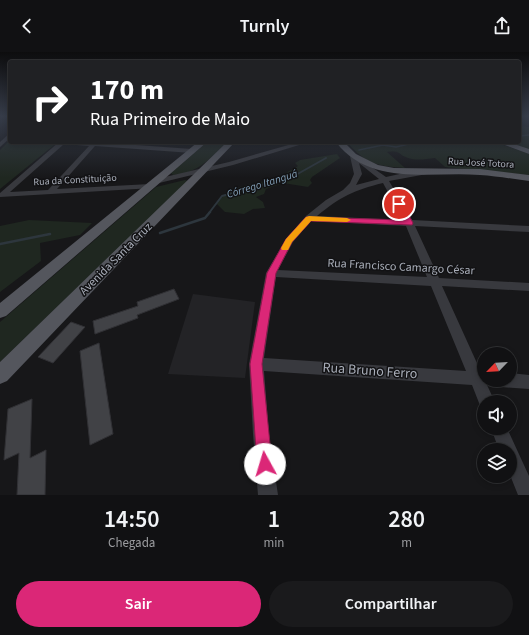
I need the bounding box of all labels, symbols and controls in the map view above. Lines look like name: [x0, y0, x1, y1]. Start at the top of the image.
text: Turnly: [240, 14, 289, 39]
icon: back: [16, 15, 38, 37]
icon: share: [491, 15, 513, 37]
text: 170 m: [90, 70, 164, 110]
icon: right: [24, 76, 76, 128]
text: Rua Primeiro de Maio: [90, 107, 250, 132]
street label: Rua José Totora: [447, 154, 515, 172]
water label: Córrego Itanguá: [225, 166, 299, 202]
street label: Rua da Constituição: [33, 171, 117, 189]
pin: [382, 187, 416, 221]
icon: arrive: [388, 193, 410, 215]
street label: Avenida Santa Cruz: [76, 219, 156, 299]
street label: Rua Francisco Camargo César: [327, 255, 476, 279]
north arrow: [477, 347, 517, 387]
map controls: [477, 347, 517, 483]
street label: Rua Bruno Ferro: [322, 358, 418, 384]
button: sound: [477, 395, 517, 435]
position arrow: [244, 443, 286, 485]
button: layers: [477, 443, 517, 483]
text: 14:50: [104, 502, 160, 537]
text: 1: [268, 502, 280, 537]
text: 280: [388, 502, 425, 537]
text: Chegada: [108, 534, 155, 552]
text: min: [263, 534, 284, 552]
text: m: [401, 534, 412, 552]
button: Sair: [16, 581, 261, 627]
button: Compartilhar: [269, 581, 513, 627]

